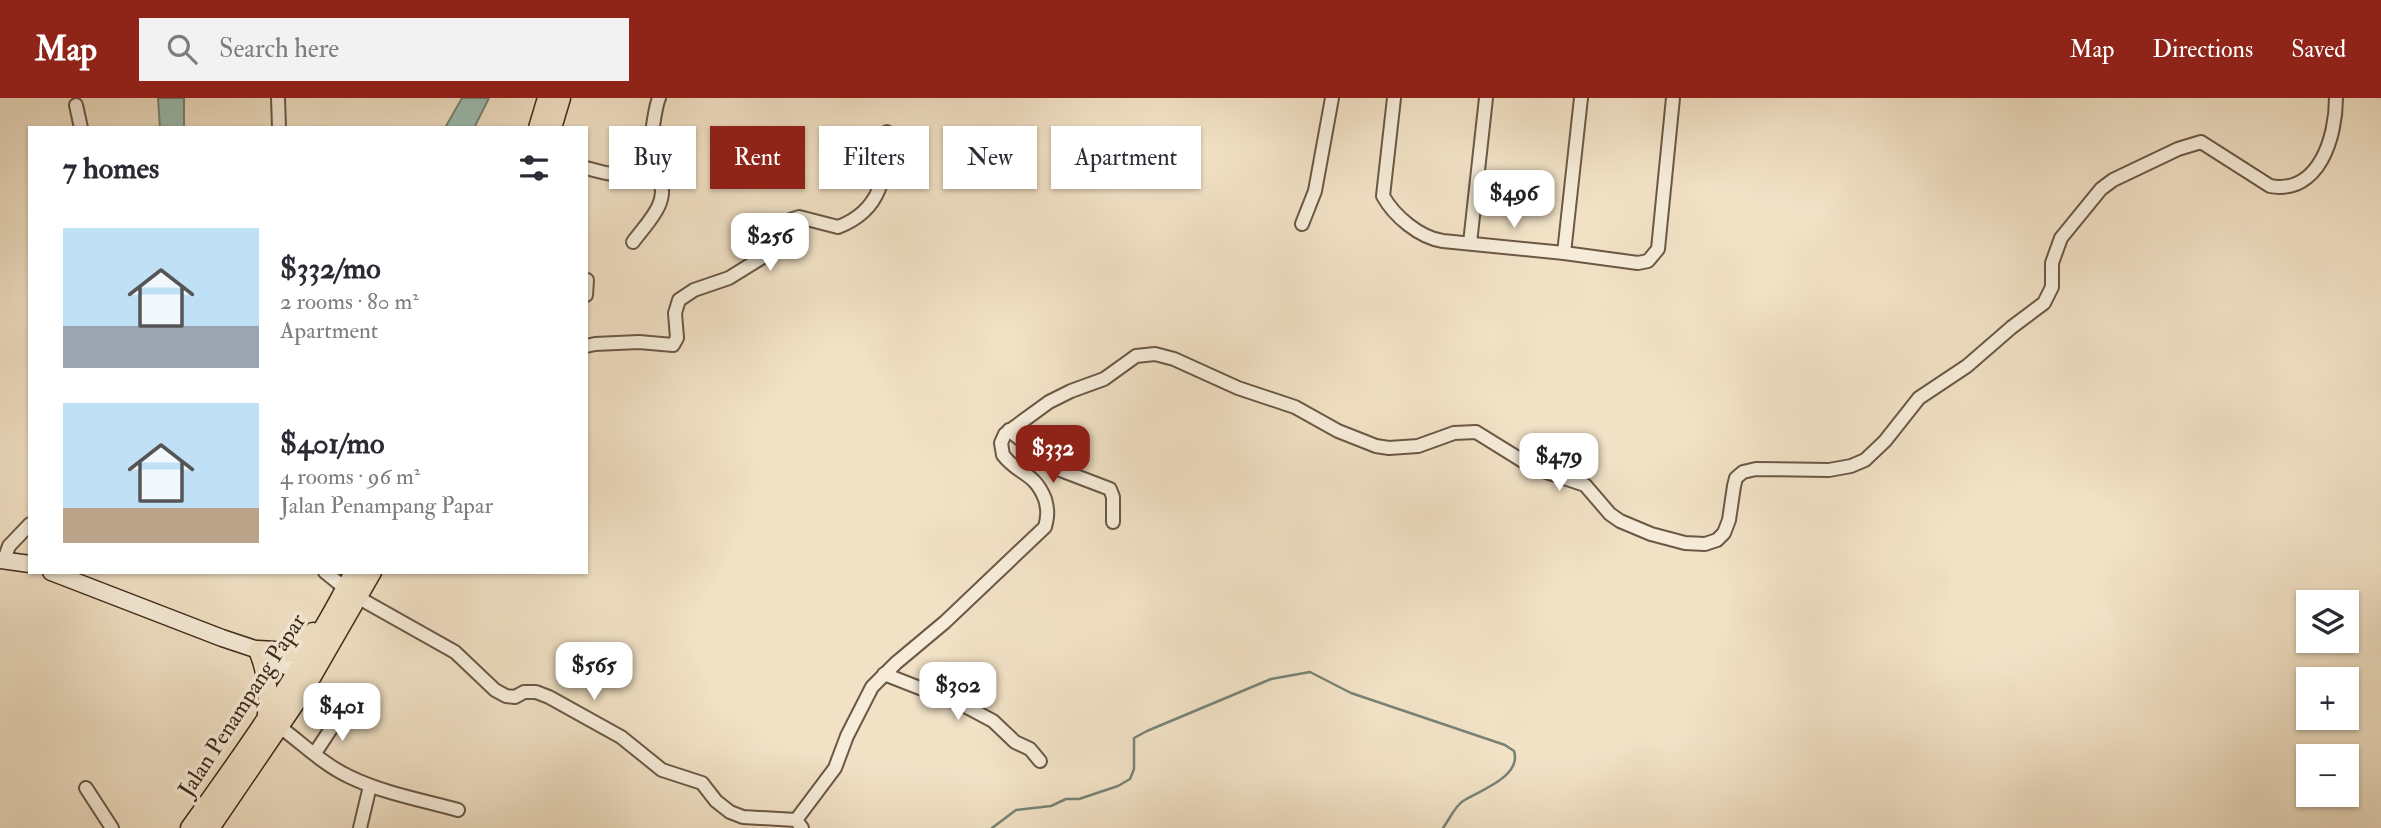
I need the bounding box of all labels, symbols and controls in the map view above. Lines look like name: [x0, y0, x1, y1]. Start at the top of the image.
search box: [139, 18, 629, 81]
text: Map: [35, 29, 97, 70]
icon: search: [163, 30, 201, 68]
text: Search here: [219, 33, 339, 65]
text: Map: [2069, 34, 2114, 65]
text: Directions: [2152, 34, 2253, 65]
text: Saved: [2291, 34, 2346, 65]
chip: Buy: [609, 126, 696, 189]
chip: Rent: [710, 126, 805, 189]
chip: Filters: [819, 126, 929, 189]
chip: New: [943, 126, 1037, 189]
chip: Apartment: [1051, 126, 1201, 189]
icon: filters: [515, 149, 553, 187]
text: 7 homes: [63, 150, 159, 187]
pin: $496: [1473, 170, 1555, 230]
text: $496: [1490, 178, 1538, 207]
pin: $256: [729, 214, 811, 273]
text: $256: [747, 221, 793, 250]
text: $332/mo: [280, 250, 381, 287]
icon: home: [119, 256, 203, 340]
text: 2 rooms · 80 m²: [280, 287, 419, 316]
text: Apartment: [280, 316, 378, 345]
text: $401/mo: [280, 425, 384, 462]
pin: $332: [1012, 426, 1094, 485]
icon: home: [119, 431, 203, 515]
text: $332: [1032, 433, 1074, 462]
pin: $479: [1518, 434, 1600, 493]
text: $479: [1535, 441, 1583, 470]
text: 4 rooms · 96 m²: [280, 462, 420, 491]
text: Jalan Penampang Papar: [280, 491, 493, 520]
map controls: [2296, 590, 2359, 807]
button: layers: [2296, 590, 2359, 653]
street label: Jalan Penampang Papar: [171, 607, 313, 804]
pin: $565: [553, 642, 635, 702]
text: $565: [572, 650, 616, 679]
pin: $302: [917, 662, 999, 722]
button: +: [2296, 667, 2359, 730]
text: $302: [935, 670, 981, 699]
pin: $401: [301, 684, 383, 743]
text: $401: [319, 691, 365, 720]
button: −: [2296, 744, 2359, 807]

